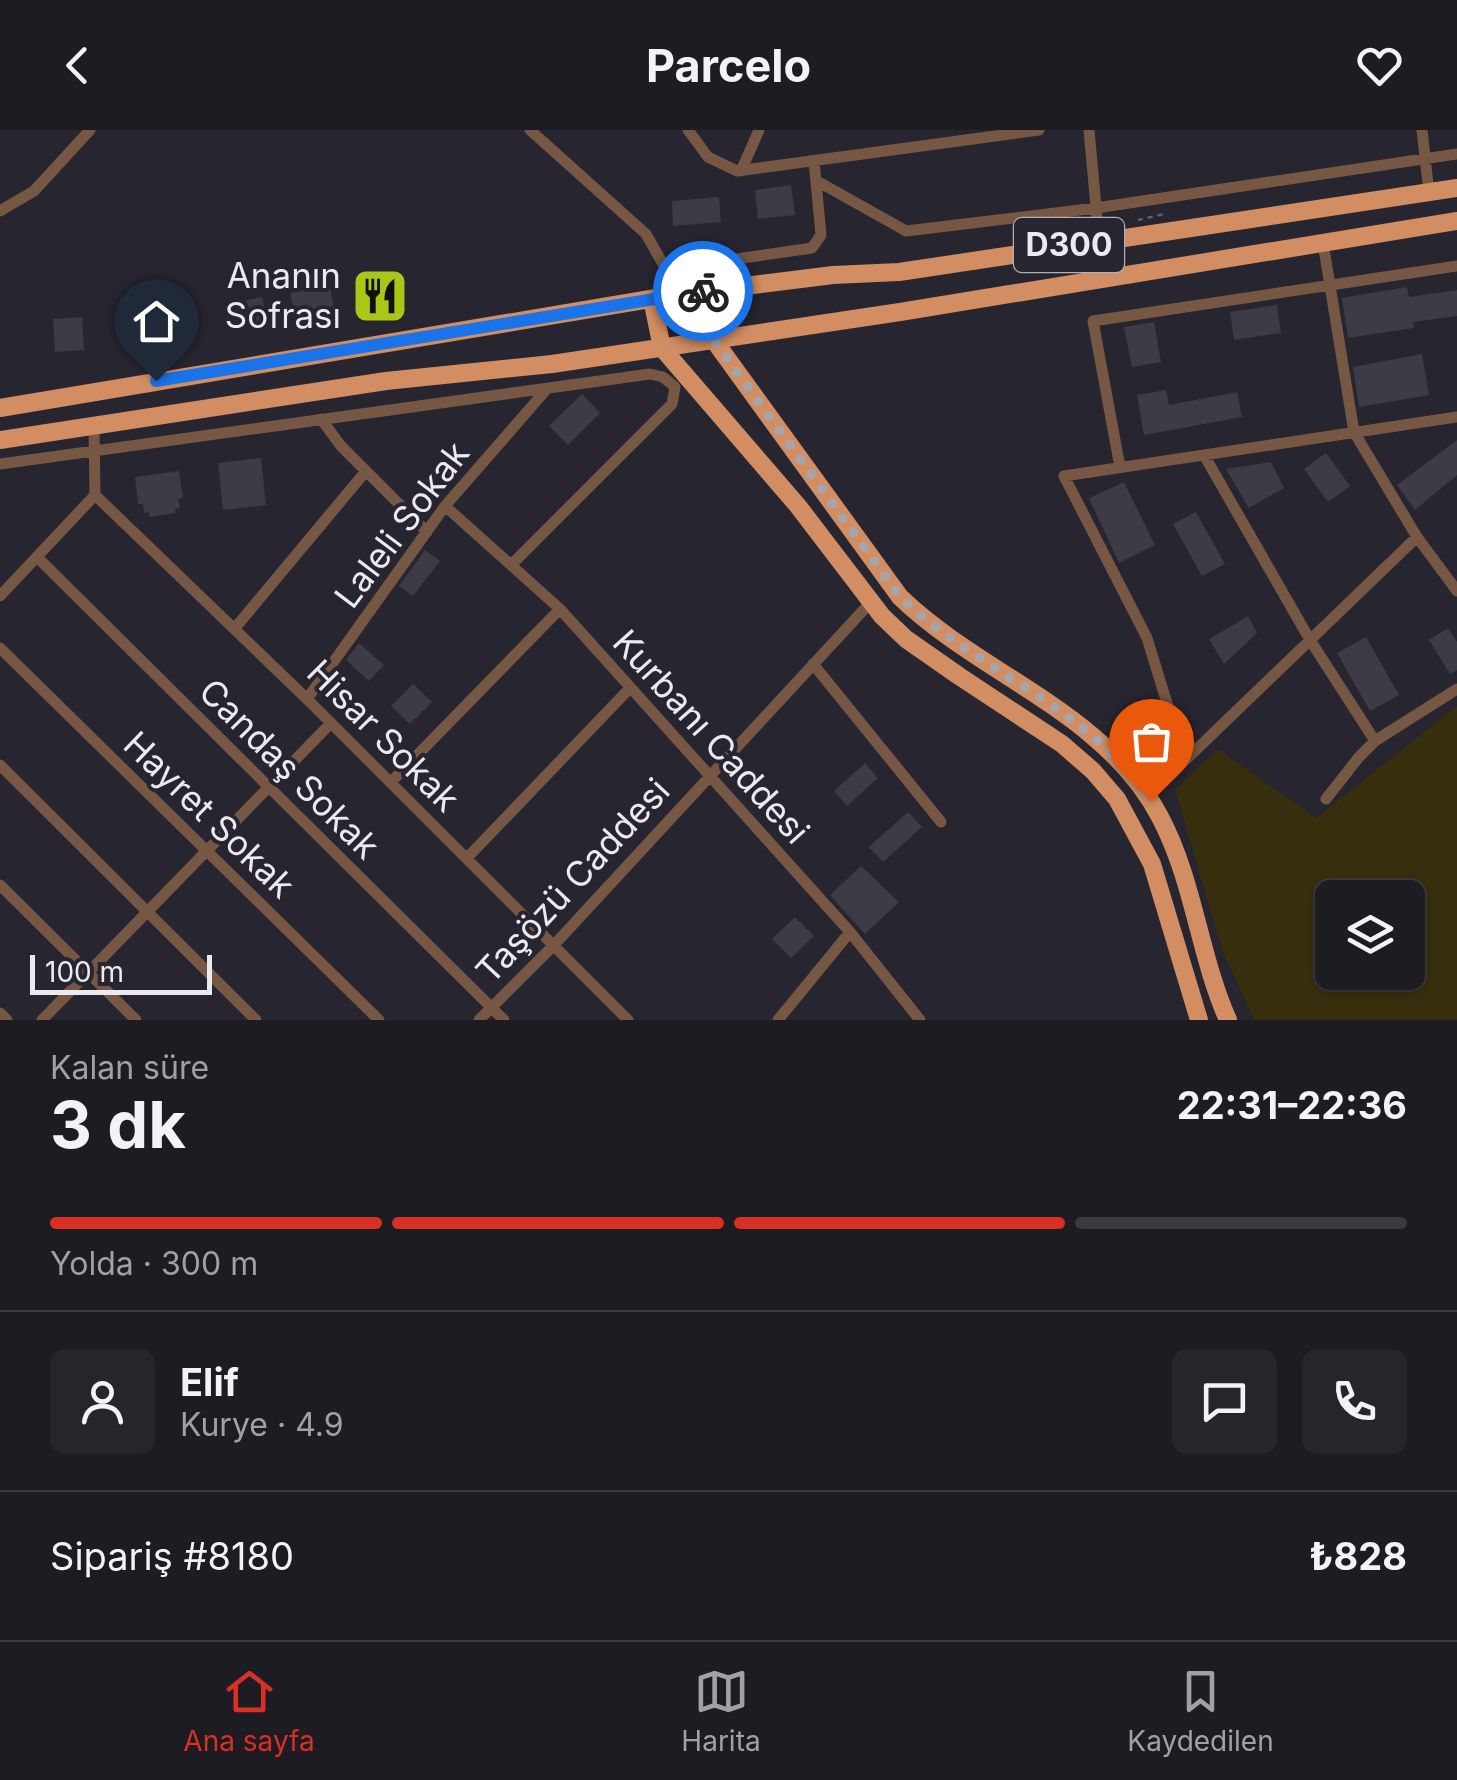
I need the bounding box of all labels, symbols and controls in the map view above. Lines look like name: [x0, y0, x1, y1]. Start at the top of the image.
icon: back: [50, 38, 105, 93]
text: Parcelo: [646, 38, 811, 93]
icon: heart: [1352, 38, 1407, 93]
road number: D300: [1014, 218, 1124, 272]
courier: [653, 241, 753, 341]
place label: Ananın Sofrası: [225, 254, 341, 336]
icon: bike: [676, 264, 731, 319]
restaurant icon: Ananın Sofrası: [350, 266, 410, 326]
pin: [114, 279, 199, 382]
icon: home: [129, 294, 184, 349]
street label: Laleli Sokak: [325, 433, 477, 616]
street label: Kurbanı Caddesi: [605, 621, 819, 852]
street label: Hisar Sokak: [299, 651, 468, 820]
street label: Candaş Sokak: [191, 670, 388, 867]
pin: [1109, 699, 1194, 802]
icon: bag: [1124, 714, 1179, 769]
street label: Hayret Sokak: [116, 723, 304, 906]
street label: Taşözü Caddesi: [467, 769, 678, 991]
map controls: [1315, 880, 1425, 990]
button: layers: [1315, 880, 1425, 990]
scale bar: [30, 950, 212, 994]
text: 100 m: [45, 955, 124, 989]
text: Kalan süre: [50, 1048, 209, 1087]
text: 22:31–22:36: [1177, 1082, 1407, 1128]
text: 3 dk: [50, 1085, 186, 1164]
text: Yolda · 300 m: [50, 1244, 258, 1283]
button: person: [50, 1349, 155, 1454]
button: chat: [1172, 1349, 1277, 1454]
button: phone: [1302, 1349, 1407, 1454]
text: Elif: [180, 1359, 239, 1405]
text: Kurye · 4.9: [180, 1405, 344, 1444]
text: Sipariş #8180: [50, 1533, 294, 1579]
text: ₺828: [1309, 1533, 1407, 1579]
tab: Ana sayfa: [183, 1664, 315, 1758]
tab: Harita: [681, 1664, 761, 1758]
tab: Kaydedilen: [1127, 1664, 1274, 1758]

